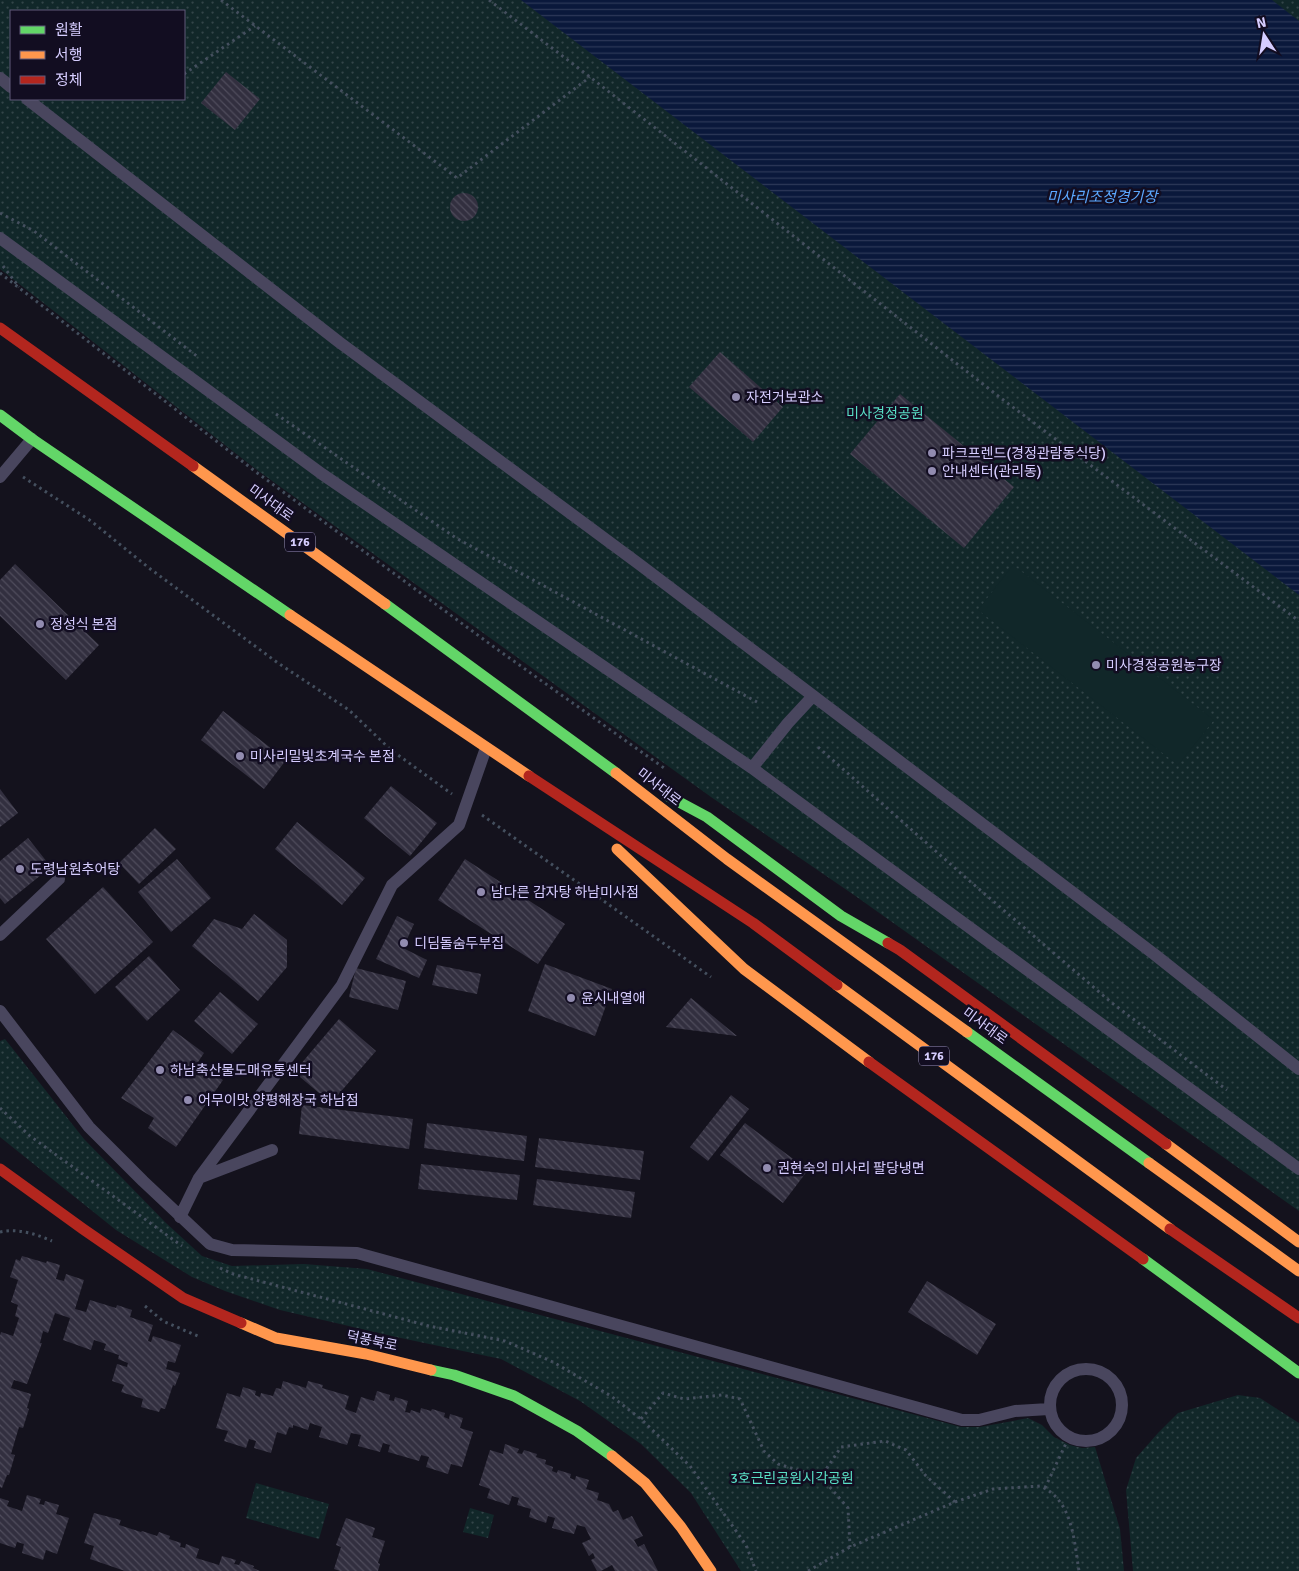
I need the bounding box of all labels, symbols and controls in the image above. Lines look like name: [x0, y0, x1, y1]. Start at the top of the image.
legend: [10, 10, 185, 100]
north arrow: [1239, 10, 1289, 60]
text: N: [1255, 13, 1268, 32]
text: 원활: [55, 21, 83, 39]
text: 서행: [55, 46, 83, 64]
text: 정체: [55, 71, 83, 89]
water label: 미사리조정경기장: [1047, 188, 1159, 206]
place label: 자전거보관소: [746, 389, 823, 406]
marker: 자전거보관소: [730, 391, 742, 403]
park label: 미사경정공원: [846, 405, 924, 422]
place label: 파크프렌드(경정관람동식당): [942, 445, 1106, 462]
marker: 파크프렌드(경정관람동식당): [926, 447, 938, 459]
place label: 안내센터(관리동): [942, 463, 1041, 480]
marker: 안내센터(관리동): [926, 465, 938, 477]
street label: 미사대로: [245, 481, 297, 525]
road number: 176: [285, 532, 315, 552]
place label: 정성식 본점: [50, 616, 117, 633]
marker: 정성식 본점: [34, 618, 46, 630]
place label: 미사경정공원농구장: [1106, 657, 1222, 674]
marker: 미사경정공원농구장: [1090, 659, 1102, 671]
place label: 미사리밀빛초계국수 본점: [250, 748, 395, 765]
marker: 미사리밀빛초계국수 본점: [234, 750, 246, 762]
street label: 미사대로: [633, 764, 685, 810]
place label: 도령남원추어탕: [30, 861, 120, 878]
marker: 도령남원추어탕: [14, 863, 26, 875]
place label: 남다른 감자탕 하남미사점: [491, 884, 639, 901]
marker: 남다른 감자탕 하남미사점: [475, 886, 487, 898]
place label: 디딤돌숨두부집: [414, 935, 504, 952]
marker: 디딤돌숨두부집: [398, 937, 410, 949]
place label: 윤시내열애: [581, 990, 645, 1007]
marker: 윤시내열애: [565, 992, 577, 1004]
street label: 미사대로: [959, 1004, 1011, 1048]
road number: 176: [919, 1046, 949, 1066]
place label: 하남축산물도매유통센터: [170, 1062, 312, 1079]
marker: 하남축산물도매유통센터: [154, 1064, 166, 1076]
place label: 어무이맛 양평해장국 하남점: [198, 1092, 359, 1109]
marker: 어무이맛 양평해장국 하남점: [182, 1094, 194, 1106]
place label: 권현숙의 미사리 팔당냉면: [777, 1160, 925, 1177]
marker: 권현숙의 미사리 팔당냉면: [761, 1162, 773, 1174]
street label: 덕풍북로: [345, 1327, 399, 1355]
park label: 3호근린공원시각공원: [730, 1470, 854, 1487]

